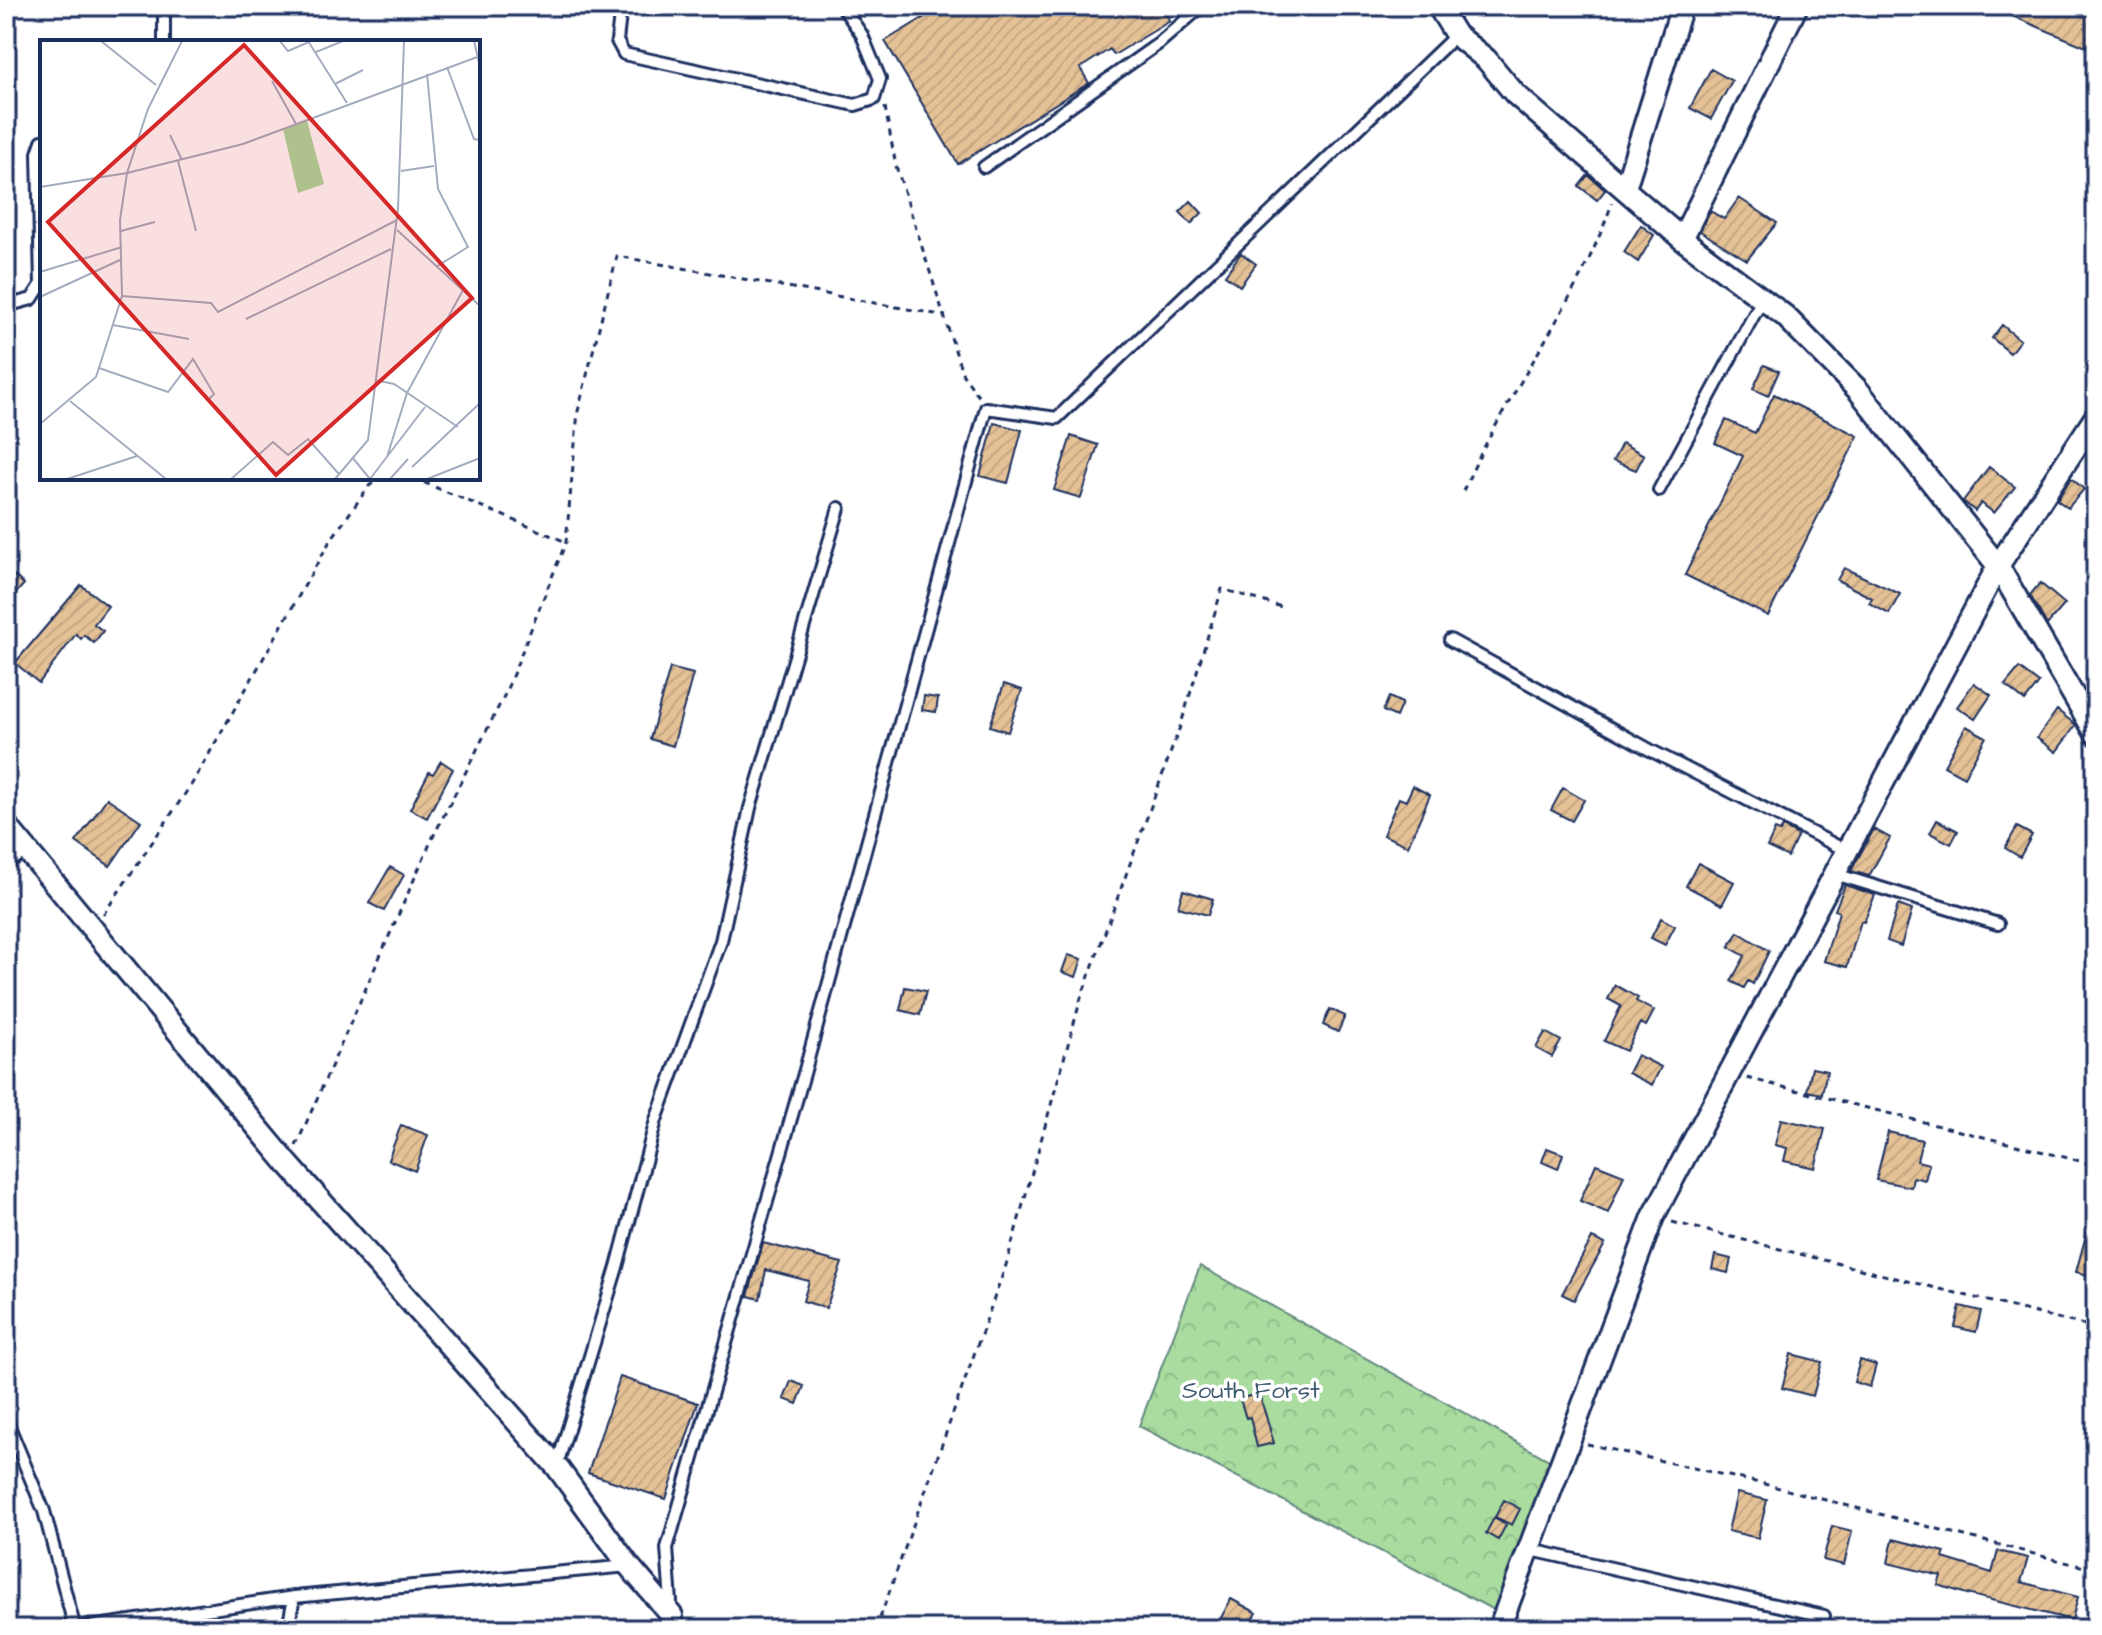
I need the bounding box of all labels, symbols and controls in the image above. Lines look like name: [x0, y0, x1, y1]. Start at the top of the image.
inset map: [40, 40, 480, 480]
park label: South Forst: [1182, 1374, 1320, 1408]

